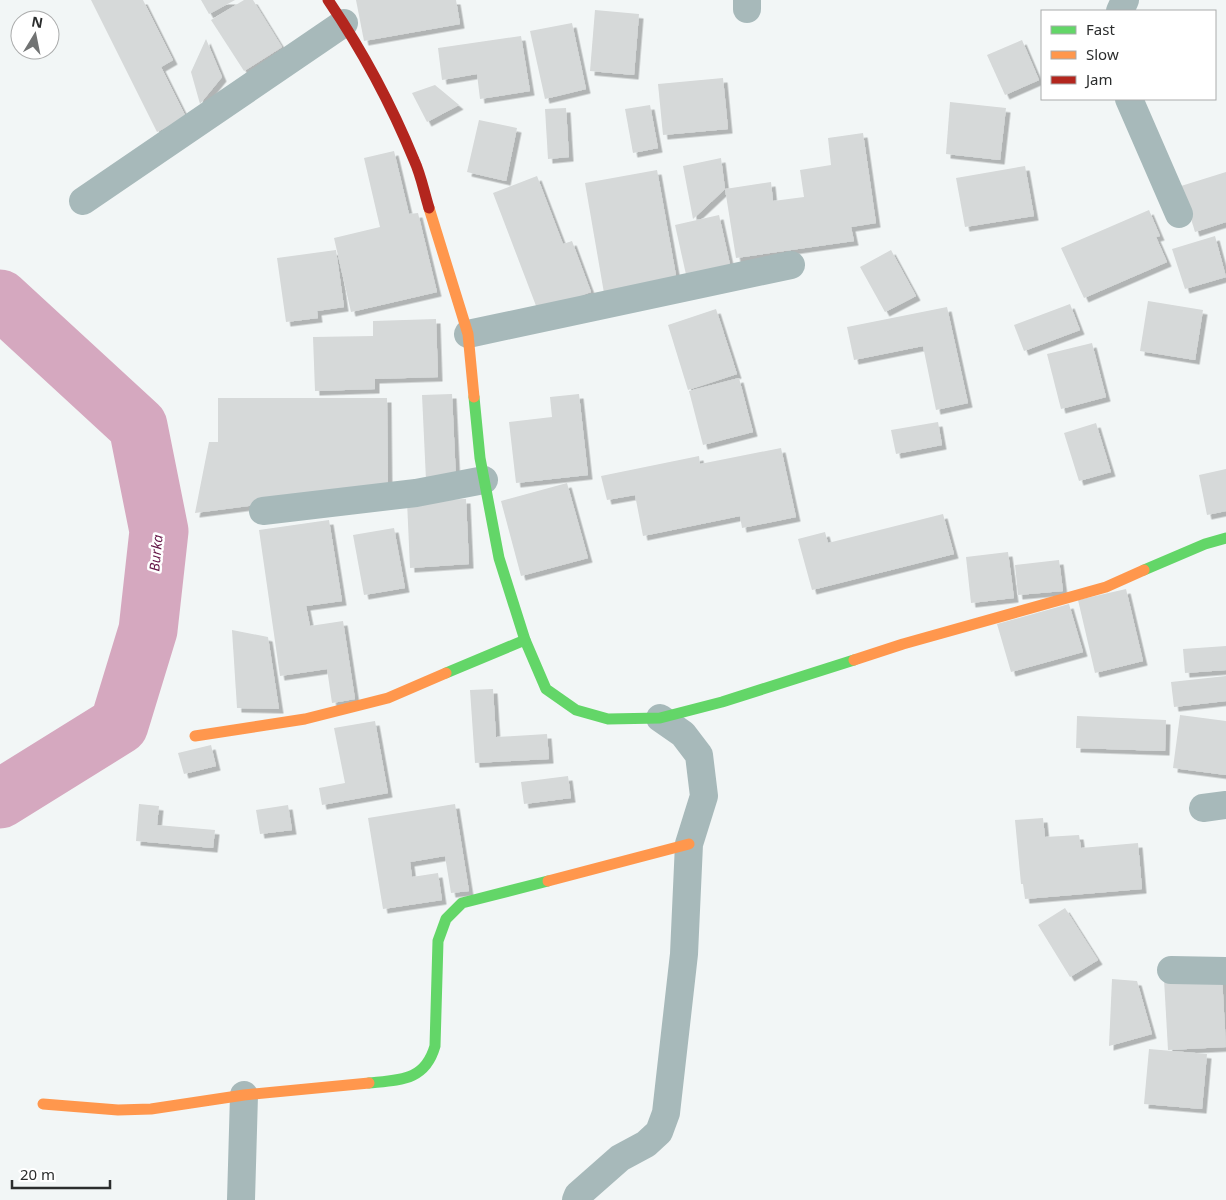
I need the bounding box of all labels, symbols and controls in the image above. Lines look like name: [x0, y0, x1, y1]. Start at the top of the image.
north arrow: [10, 10, 60, 60]
legend: [1041, 10, 1216, 100]
text: N: [30, 11, 45, 32]
text: Fast: [1086, 19, 1115, 39]
text: Slow: [1086, 44, 1119, 64]
text: Jam: [1084, 69, 1113, 89]
water label: Burka: [144, 534, 167, 572]
scale bar: [12, 1158, 110, 1190]
text: 20 m: [20, 1164, 55, 1184]

